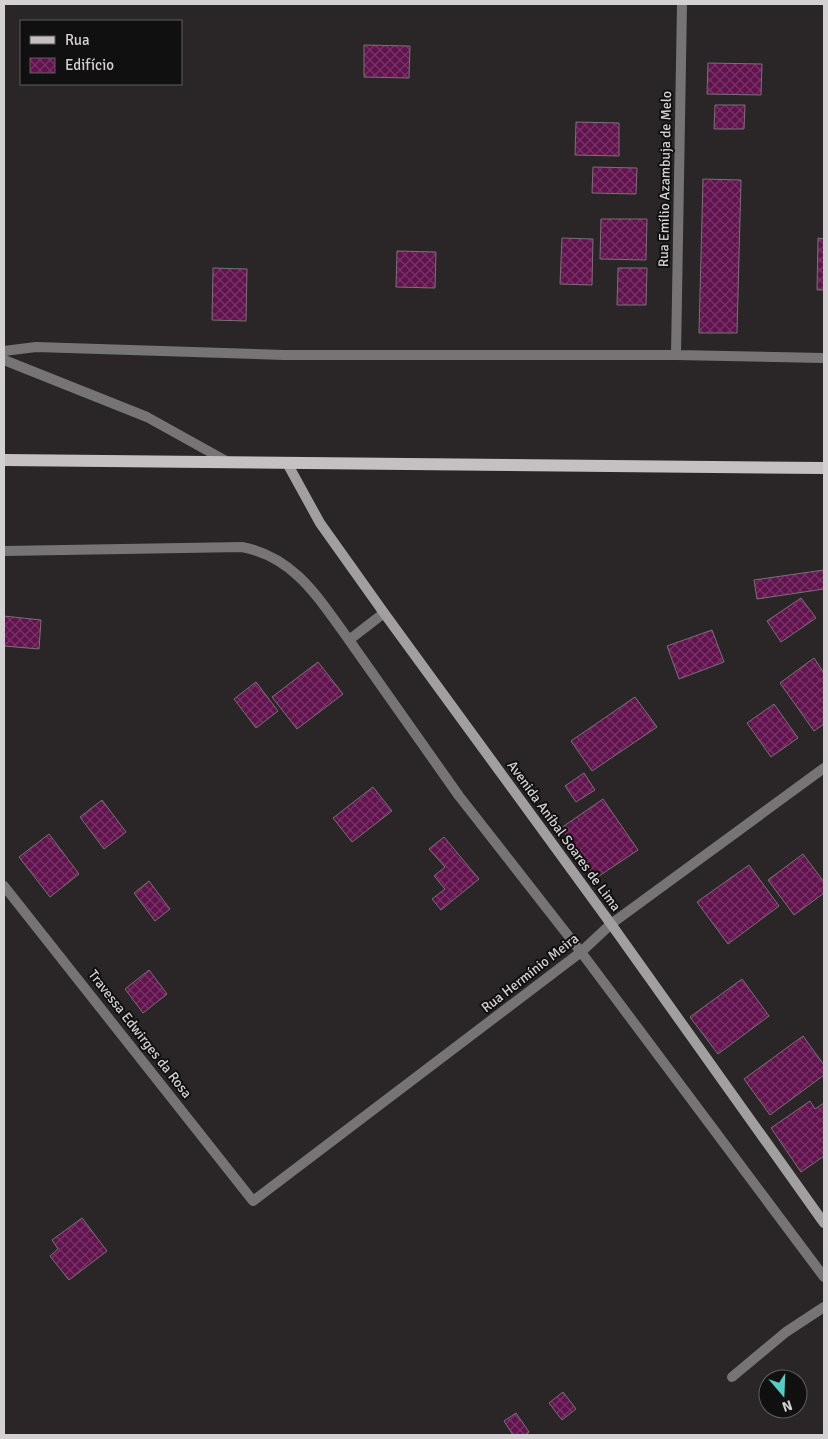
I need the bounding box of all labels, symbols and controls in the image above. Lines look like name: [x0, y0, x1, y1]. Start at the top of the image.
legend: [20, 20, 182, 85]
text: Rua: [65, 31, 90, 49]
text: Edifício: [65, 56, 114, 74]
street label: Rua Emílio Azambuja de Melo: [655, 91, 675, 267]
street label: Avenida Aníbal Soares de Lima: [504, 757, 624, 915]
street label: Rua Hermínio Meira: [478, 930, 582, 1016]
street label: Travessa Edwirges da Rosa: [85, 967, 195, 1101]
north arrow: [758, 1369, 808, 1419]
text: N: [780, 1396, 794, 1415]

